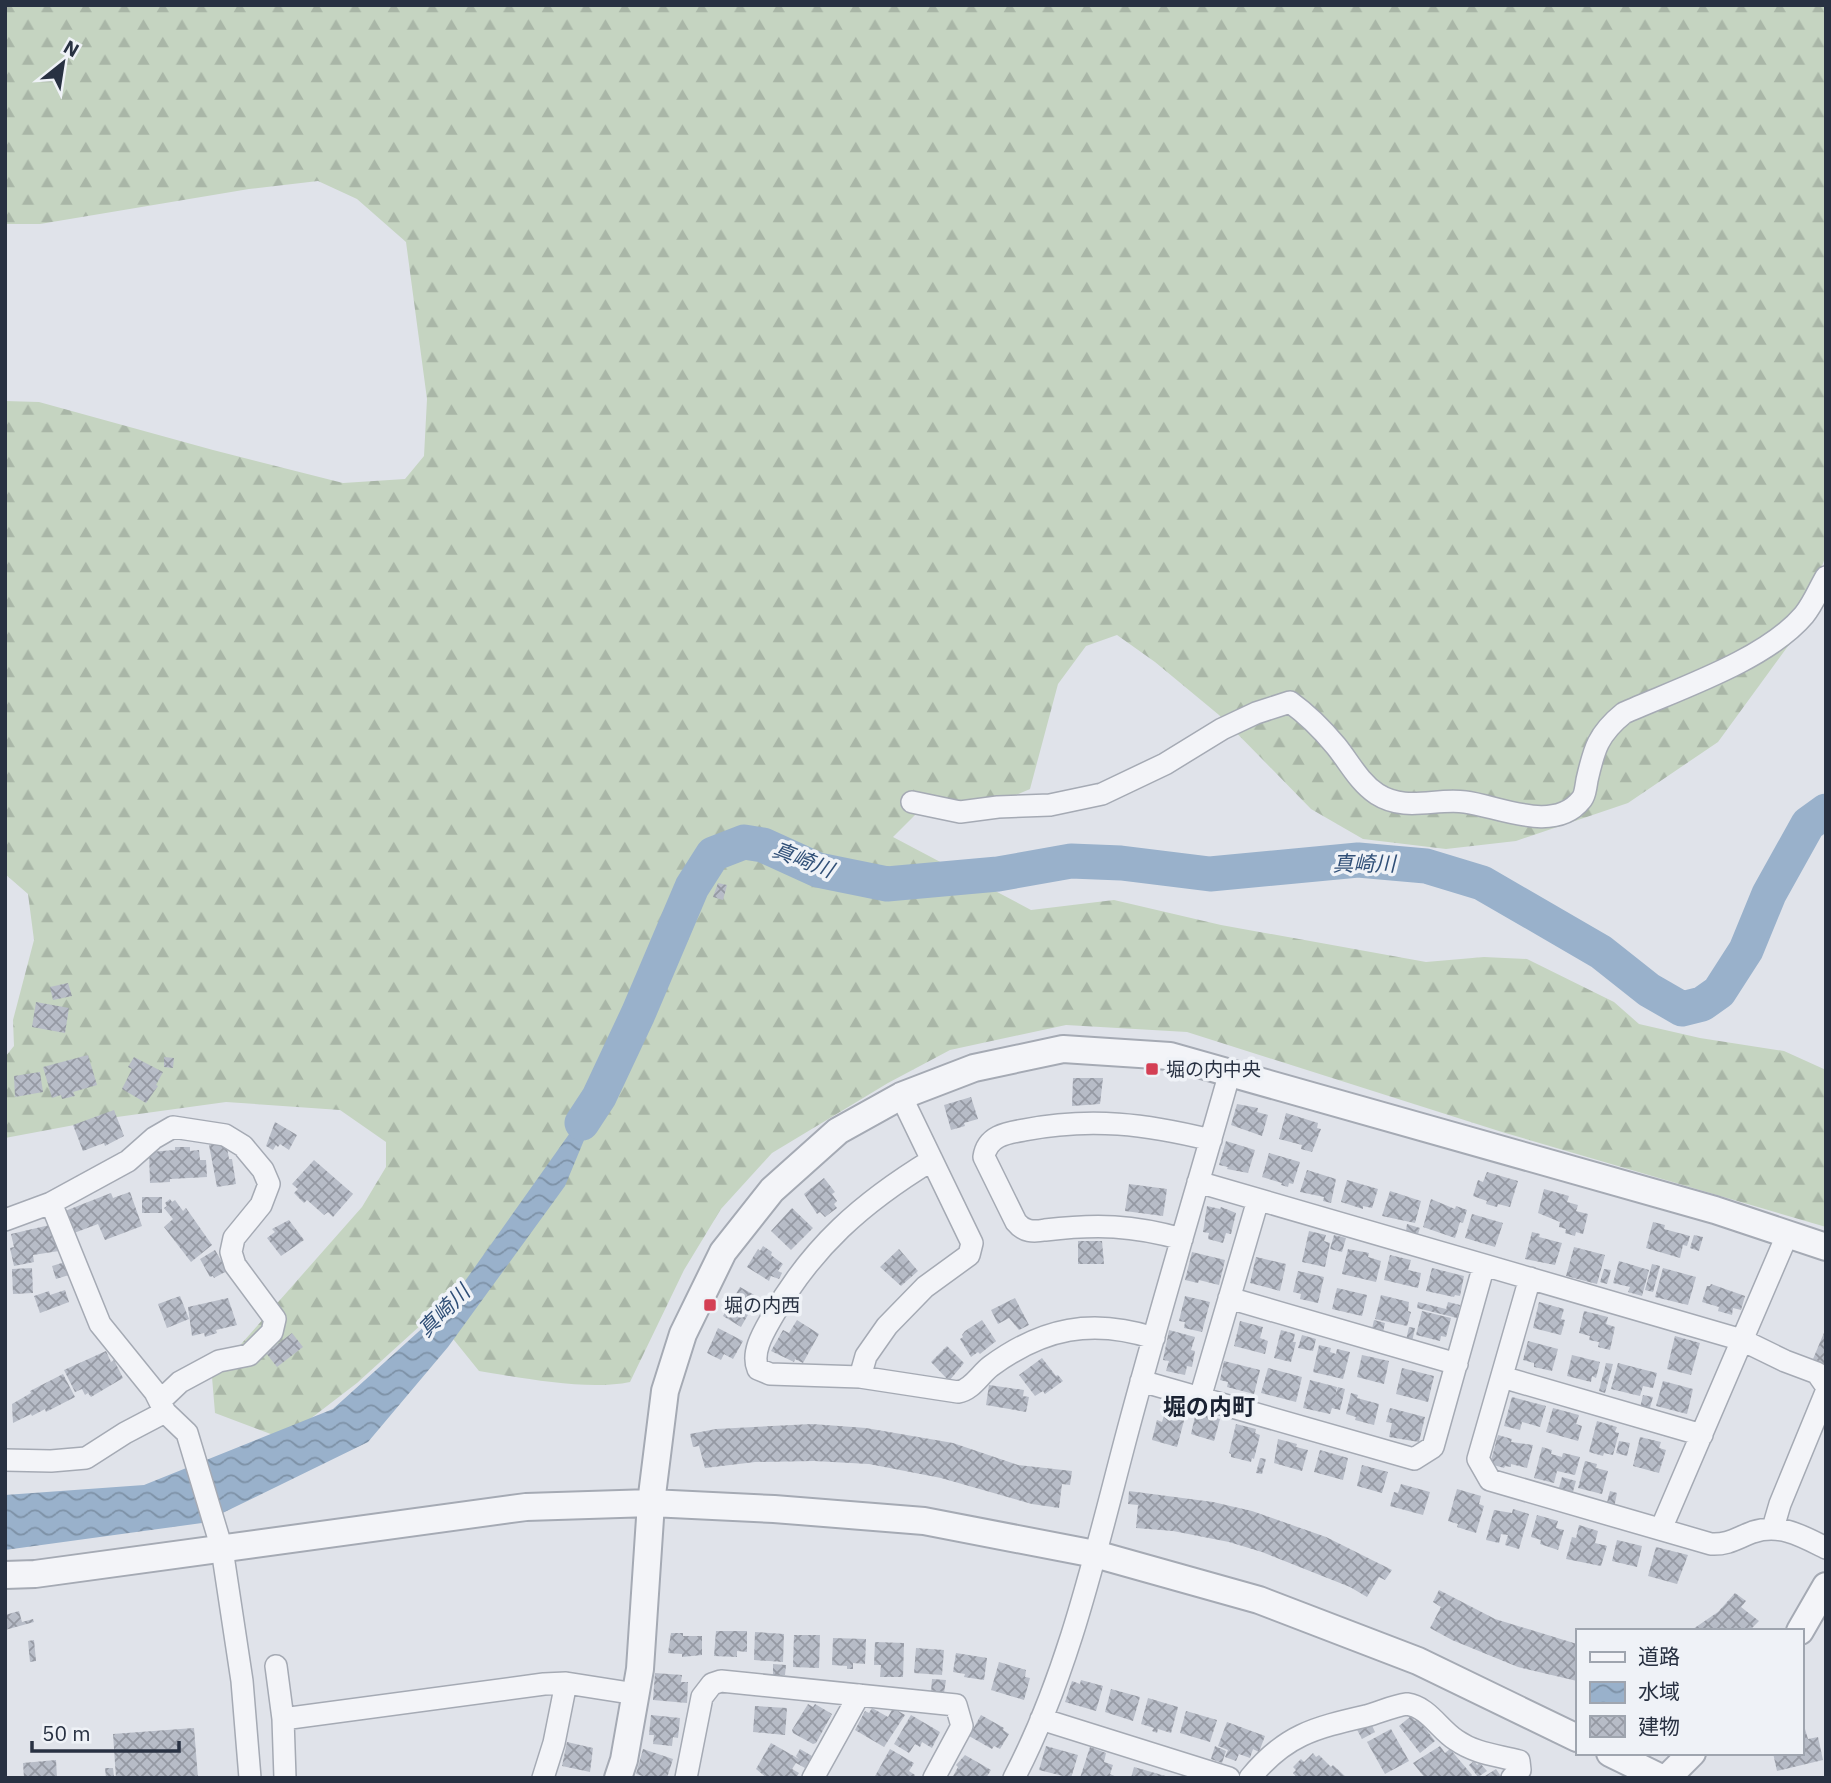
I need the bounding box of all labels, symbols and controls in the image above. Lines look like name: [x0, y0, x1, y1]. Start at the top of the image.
north arrow: [28, 28, 98, 98]
text: N: [60, 34, 83, 62]
water label: 真崎川: [769, 835, 840, 884]
water label: 真崎川: [1333, 849, 1397, 877]
place label: 堀の内中央: [1166, 1057, 1261, 1081]
marker: 堀の内中央: [1144, 1061, 1160, 1077]
water label: 真崎川: [411, 1277, 477, 1342]
place label: 堀の内西: [724, 1293, 800, 1317]
marker: 堀の内西: [702, 1297, 718, 1313]
district label: 堀の内町: [1163, 1391, 1255, 1421]
legend: [1576, 1629, 1803, 1755]
text: 道路: [1638, 1642, 1680, 1670]
text: 水域: [1638, 1677, 1680, 1705]
scale bar: [32, 1710, 178, 1754]
text: 建物: [1638, 1712, 1680, 1740]
text: 50 m: [42, 1719, 91, 1747]

